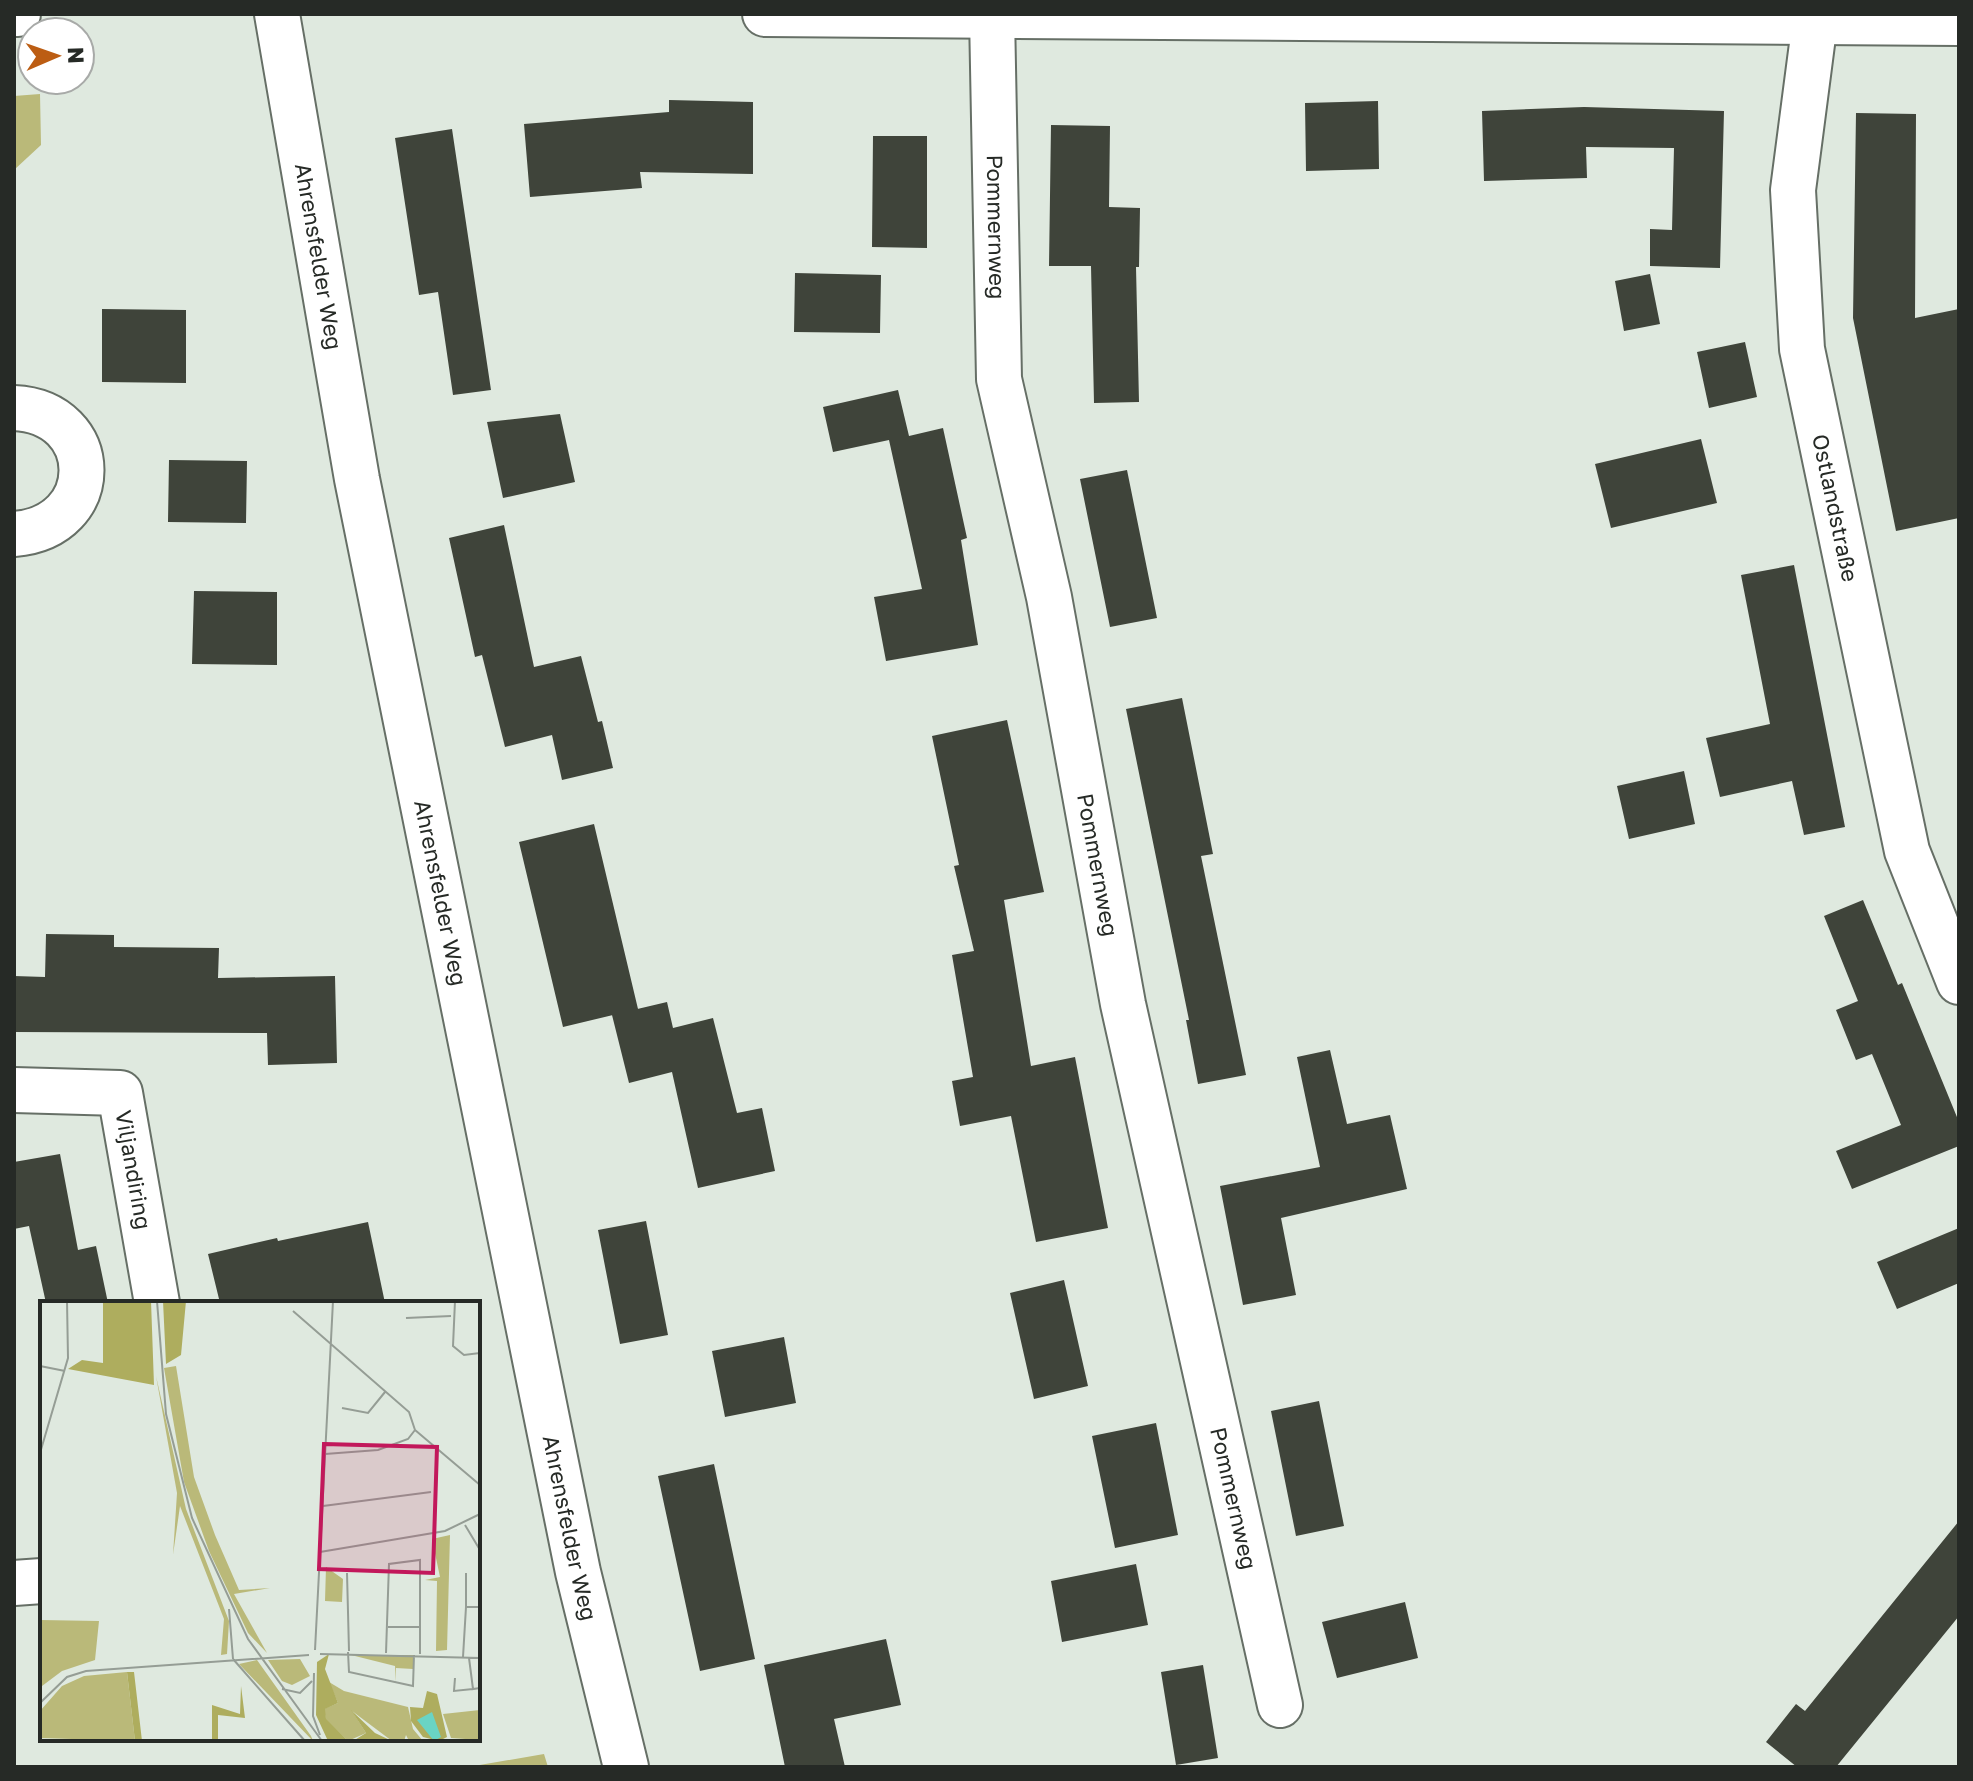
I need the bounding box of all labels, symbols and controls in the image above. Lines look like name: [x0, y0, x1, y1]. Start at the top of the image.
north arrow: [16, 16, 96, 96]
text: N: [63, 46, 90, 64]
street label: Pommernweg: [982, 154, 1011, 300]
street label: Ahrensfelder Weg: [290, 161, 349, 352]
street label: Ostlandstraße: [1807, 432, 1864, 584]
street label: Pommernweg: [1072, 791, 1124, 939]
street label: Ahrensfelder Weg: [409, 797, 473, 988]
street label: Viljandiring: [110, 1108, 158, 1231]
inset map: [40, 1301, 480, 1741]
street label: Pommernweg: [1205, 1425, 1263, 1572]
street label: Ahrensfelder Weg: [538, 1433, 603, 1623]

